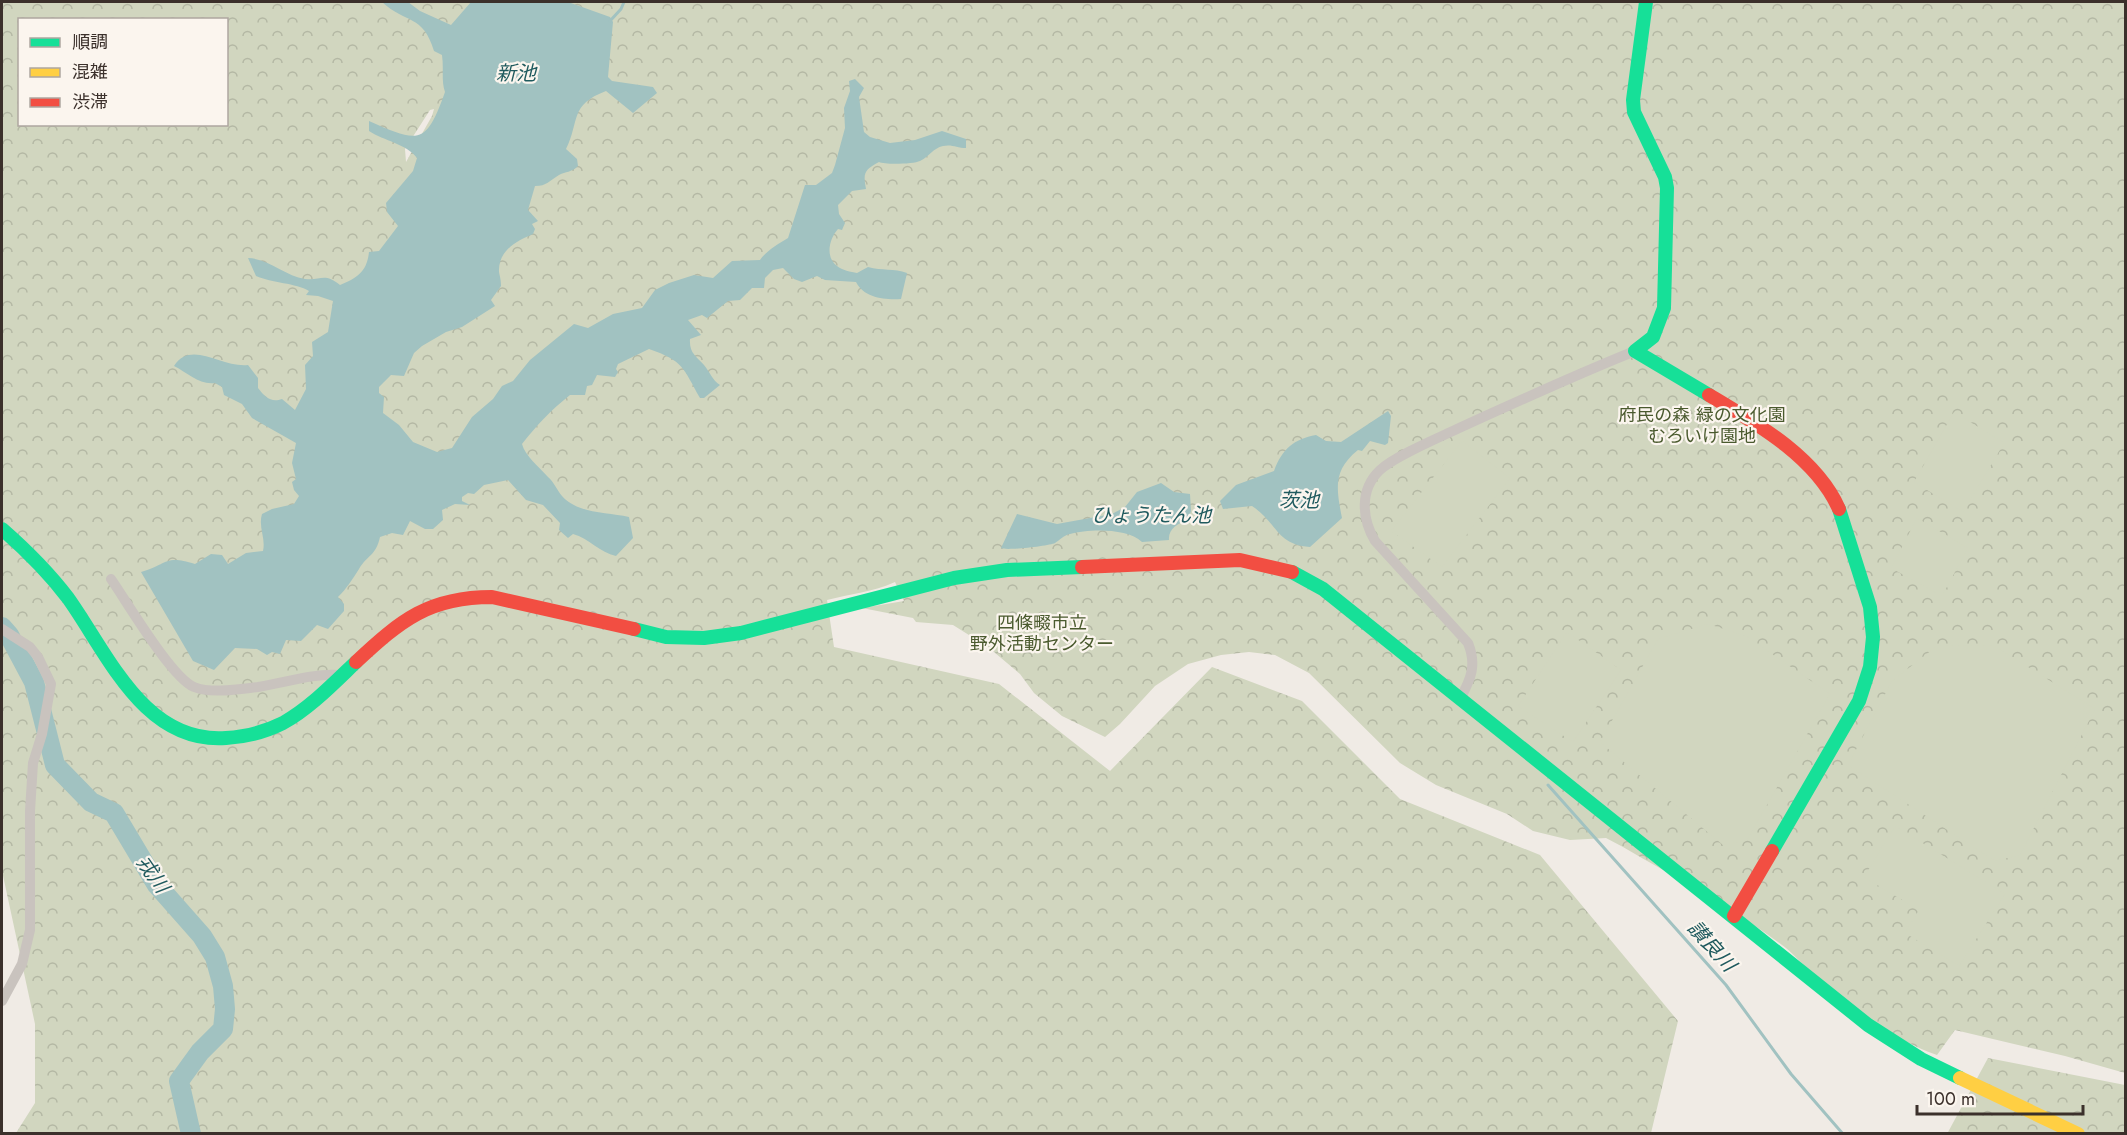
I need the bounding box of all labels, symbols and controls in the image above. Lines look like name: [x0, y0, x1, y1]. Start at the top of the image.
legend: [18, 18, 228, 126]
text: 順調: [72, 29, 108, 55]
text: 混雑: [72, 59, 108, 85]
water label: 新池: [496, 59, 538, 88]
text: 渋滞: [72, 89, 108, 115]
park label: 府民の森 緑の文化園 むろいけ園地: [1618, 402, 1786, 449]
water label: 茨池: [1279, 486, 1321, 515]
water label: ひょうたん池: [1091, 501, 1213, 530]
park label: 四條畷市立 野外活動センター: [970, 610, 1114, 657]
water label: 戎川: [129, 850, 177, 901]
water label: 讃良川: [1681, 914, 1744, 980]
scale bar: [1917, 1078, 2084, 1116]
text: 100 m: [1926, 1086, 1975, 1112]

